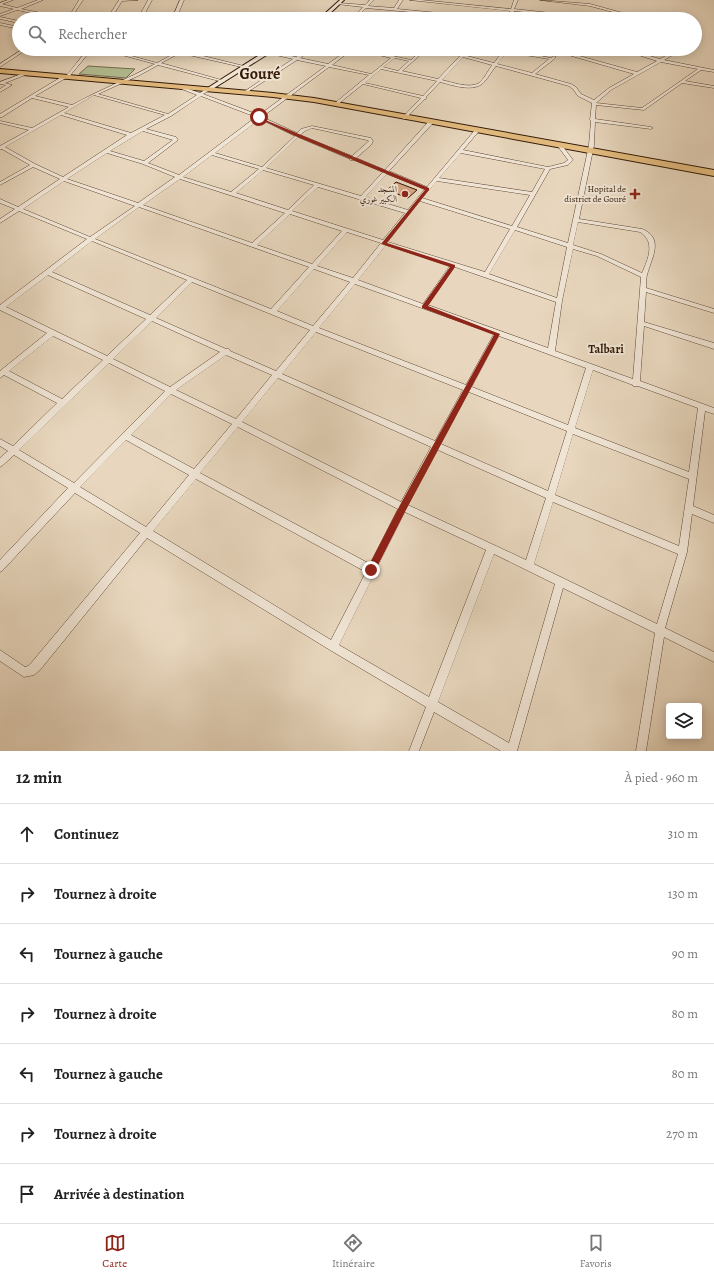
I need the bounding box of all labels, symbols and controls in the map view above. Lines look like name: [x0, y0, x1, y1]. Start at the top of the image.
search box: [12, 12, 702, 56]
icon: search: [26, 23, 48, 45]
text: Rechercher: [58, 24, 127, 44]
district label: Gouré: [239, 63, 281, 85]
route start: [250, 108, 268, 126]
place label: المسجد الكبير غوري: [360, 183, 397, 207]
place label: Hopital de district de Gouré: [564, 183, 626, 205]
marker: Hopital de district de Gouré: [629, 188, 641, 200]
marker: المسجد الكبير غوري: [400, 189, 410, 199]
district label: Talbari: [588, 341, 624, 357]
route end: [362, 561, 380, 579]
map controls: [666, 703, 702, 739]
button: layers: [666, 703, 702, 739]
text: 12 min: [16, 766, 62, 789]
text: À pied · 960 m: [625, 769, 698, 786]
icon: ahead: [16, 823, 38, 845]
text: Continuez: [54, 824, 119, 844]
text: 310 m: [668, 825, 698, 842]
icon: right: [16, 883, 38, 905]
text: Tournez à droite: [54, 884, 157, 904]
text: 130 m: [668, 885, 698, 902]
icon: left: [16, 943, 38, 965]
text: Tournez à gauche: [54, 944, 163, 964]
text: 90 m: [672, 945, 698, 962]
icon: right: [16, 1003, 38, 1025]
text: Tournez à droite: [54, 1004, 157, 1024]
text: 80 m: [671, 1005, 698, 1022]
icon: left: [16, 1063, 38, 1085]
text: Tournez à gauche: [54, 1064, 163, 1084]
text: 80 m: [671, 1065, 698, 1082]
icon: right: [16, 1123, 38, 1145]
text: Tournez à droite: [54, 1124, 157, 1144]
text: 270 m: [666, 1125, 698, 1142]
icon: arrive: [16, 1183, 38, 1205]
text: Arrivée à destination: [54, 1184, 185, 1204]
tab: Carte: [102, 1232, 127, 1271]
tab: Itinéraire: [332, 1232, 375, 1271]
tab: Favoris: [580, 1232, 612, 1271]

